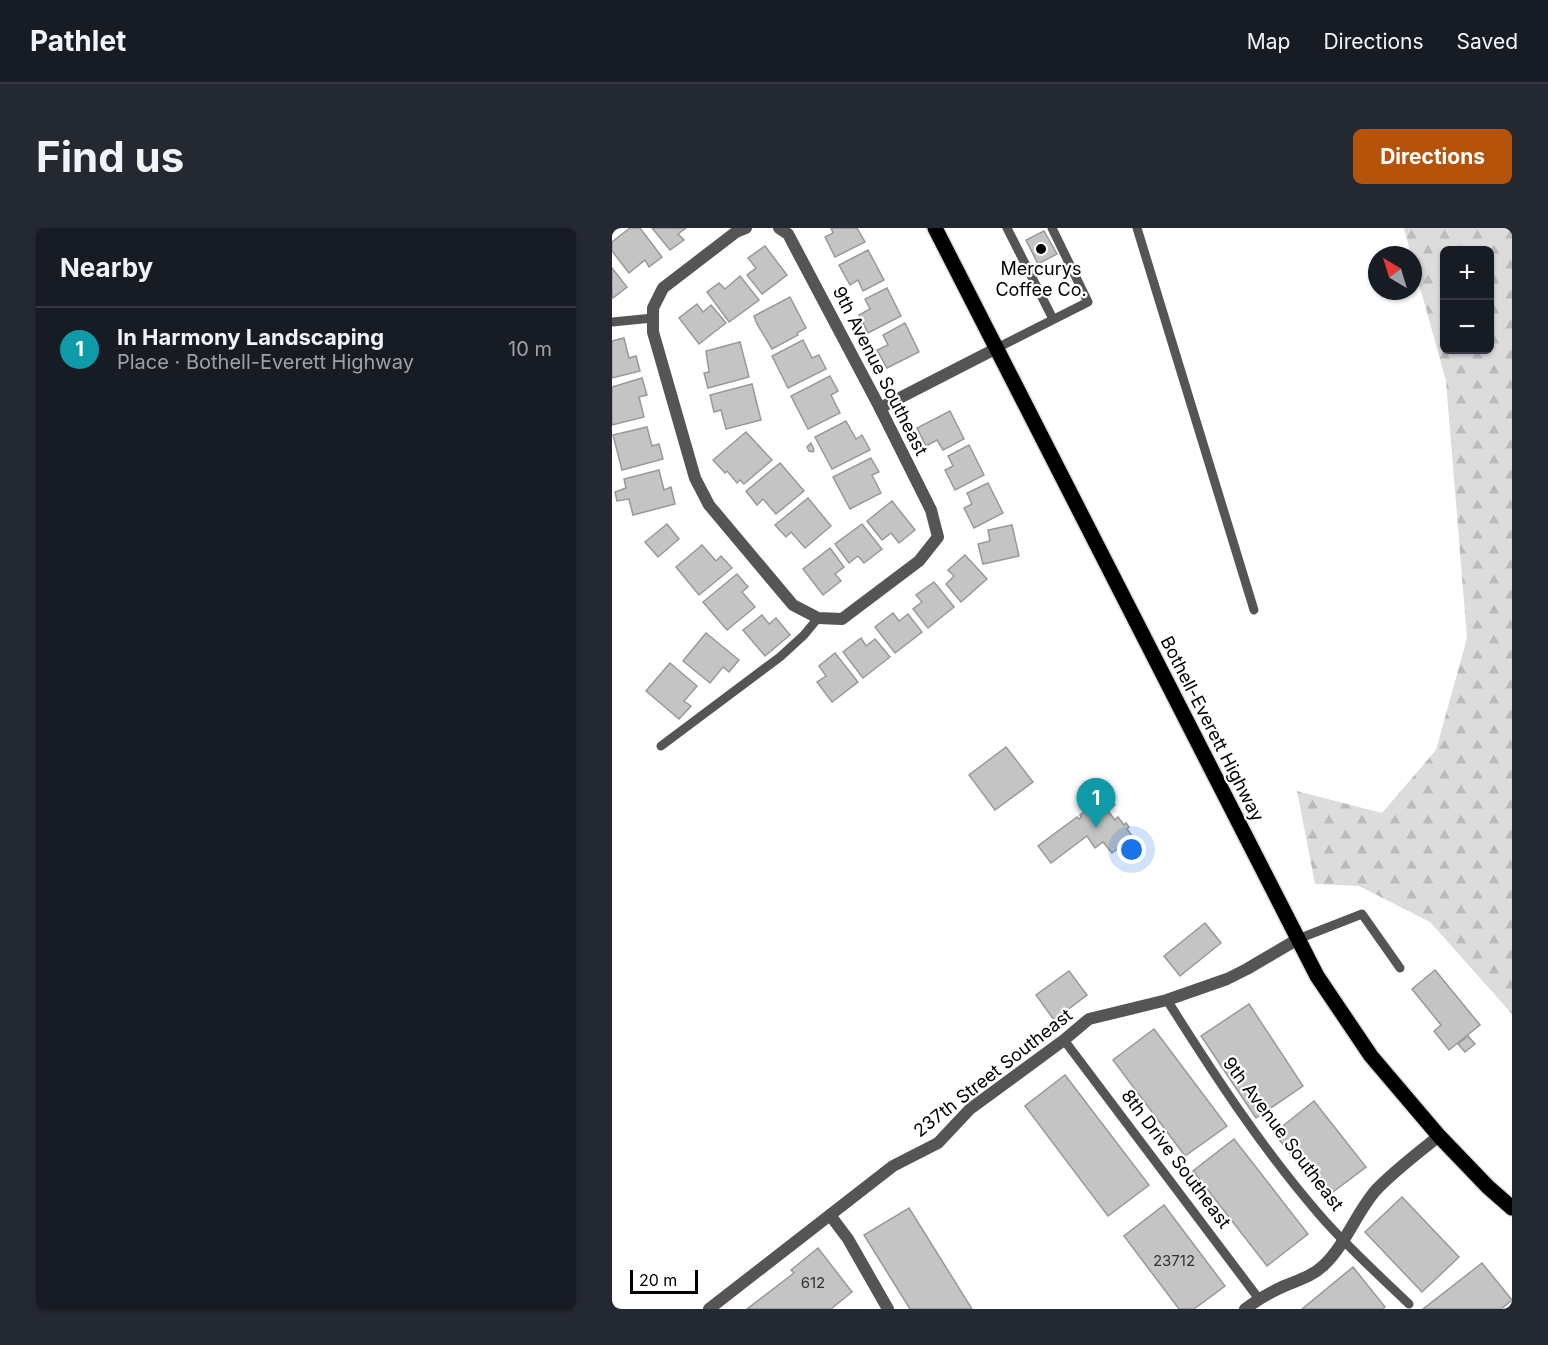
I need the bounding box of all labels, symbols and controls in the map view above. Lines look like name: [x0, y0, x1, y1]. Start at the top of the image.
text: Pathlet: [30, 24, 126, 58]
text: Map: [1247, 29, 1290, 54]
text: Directions: [1323, 29, 1424, 54]
text: Saved: [1457, 29, 1518, 54]
button: Directions: [1353, 129, 1512, 184]
text: Find us: [36, 131, 184, 182]
marker: Mercurys Coffee Co.: [1034, 242, 1048, 256]
north arrow: [1368, 246, 1422, 300]
map controls: [1440, 246, 1494, 354]
button: +: [1440, 246, 1494, 300]
text: Nearby: [60, 252, 153, 283]
place label: Mercurys Coffee Co.: [995, 258, 1087, 300]
street label: 9th Avenue Southeast: [829, 283, 932, 459]
button: −: [1440, 300, 1494, 354]
text: In Harmony Landscaping: [117, 324, 384, 350]
text: 1: [75, 337, 84, 361]
text: 10 m: [508, 337, 552, 361]
text: Place · Bothell-Everett Highway: [117, 350, 414, 374]
street label: Bothell-Everett Highway: [1157, 633, 1268, 825]
pin: 1: [1076, 778, 1116, 828]
your location: [1117, 835, 1146, 864]
street label: 237th Street Southeast: [909, 1004, 1076, 1141]
street label: 9th Avenue Southeast: [1219, 1053, 1348, 1215]
street label: 8th Drive Southeast: [1117, 1085, 1235, 1232]
house number: 23712: [1153, 1251, 1195, 1270]
scale bar: [630, 1267, 698, 1294]
text: 20 m: [639, 1270, 677, 1290]
house number: 612: [801, 1273, 825, 1292]

